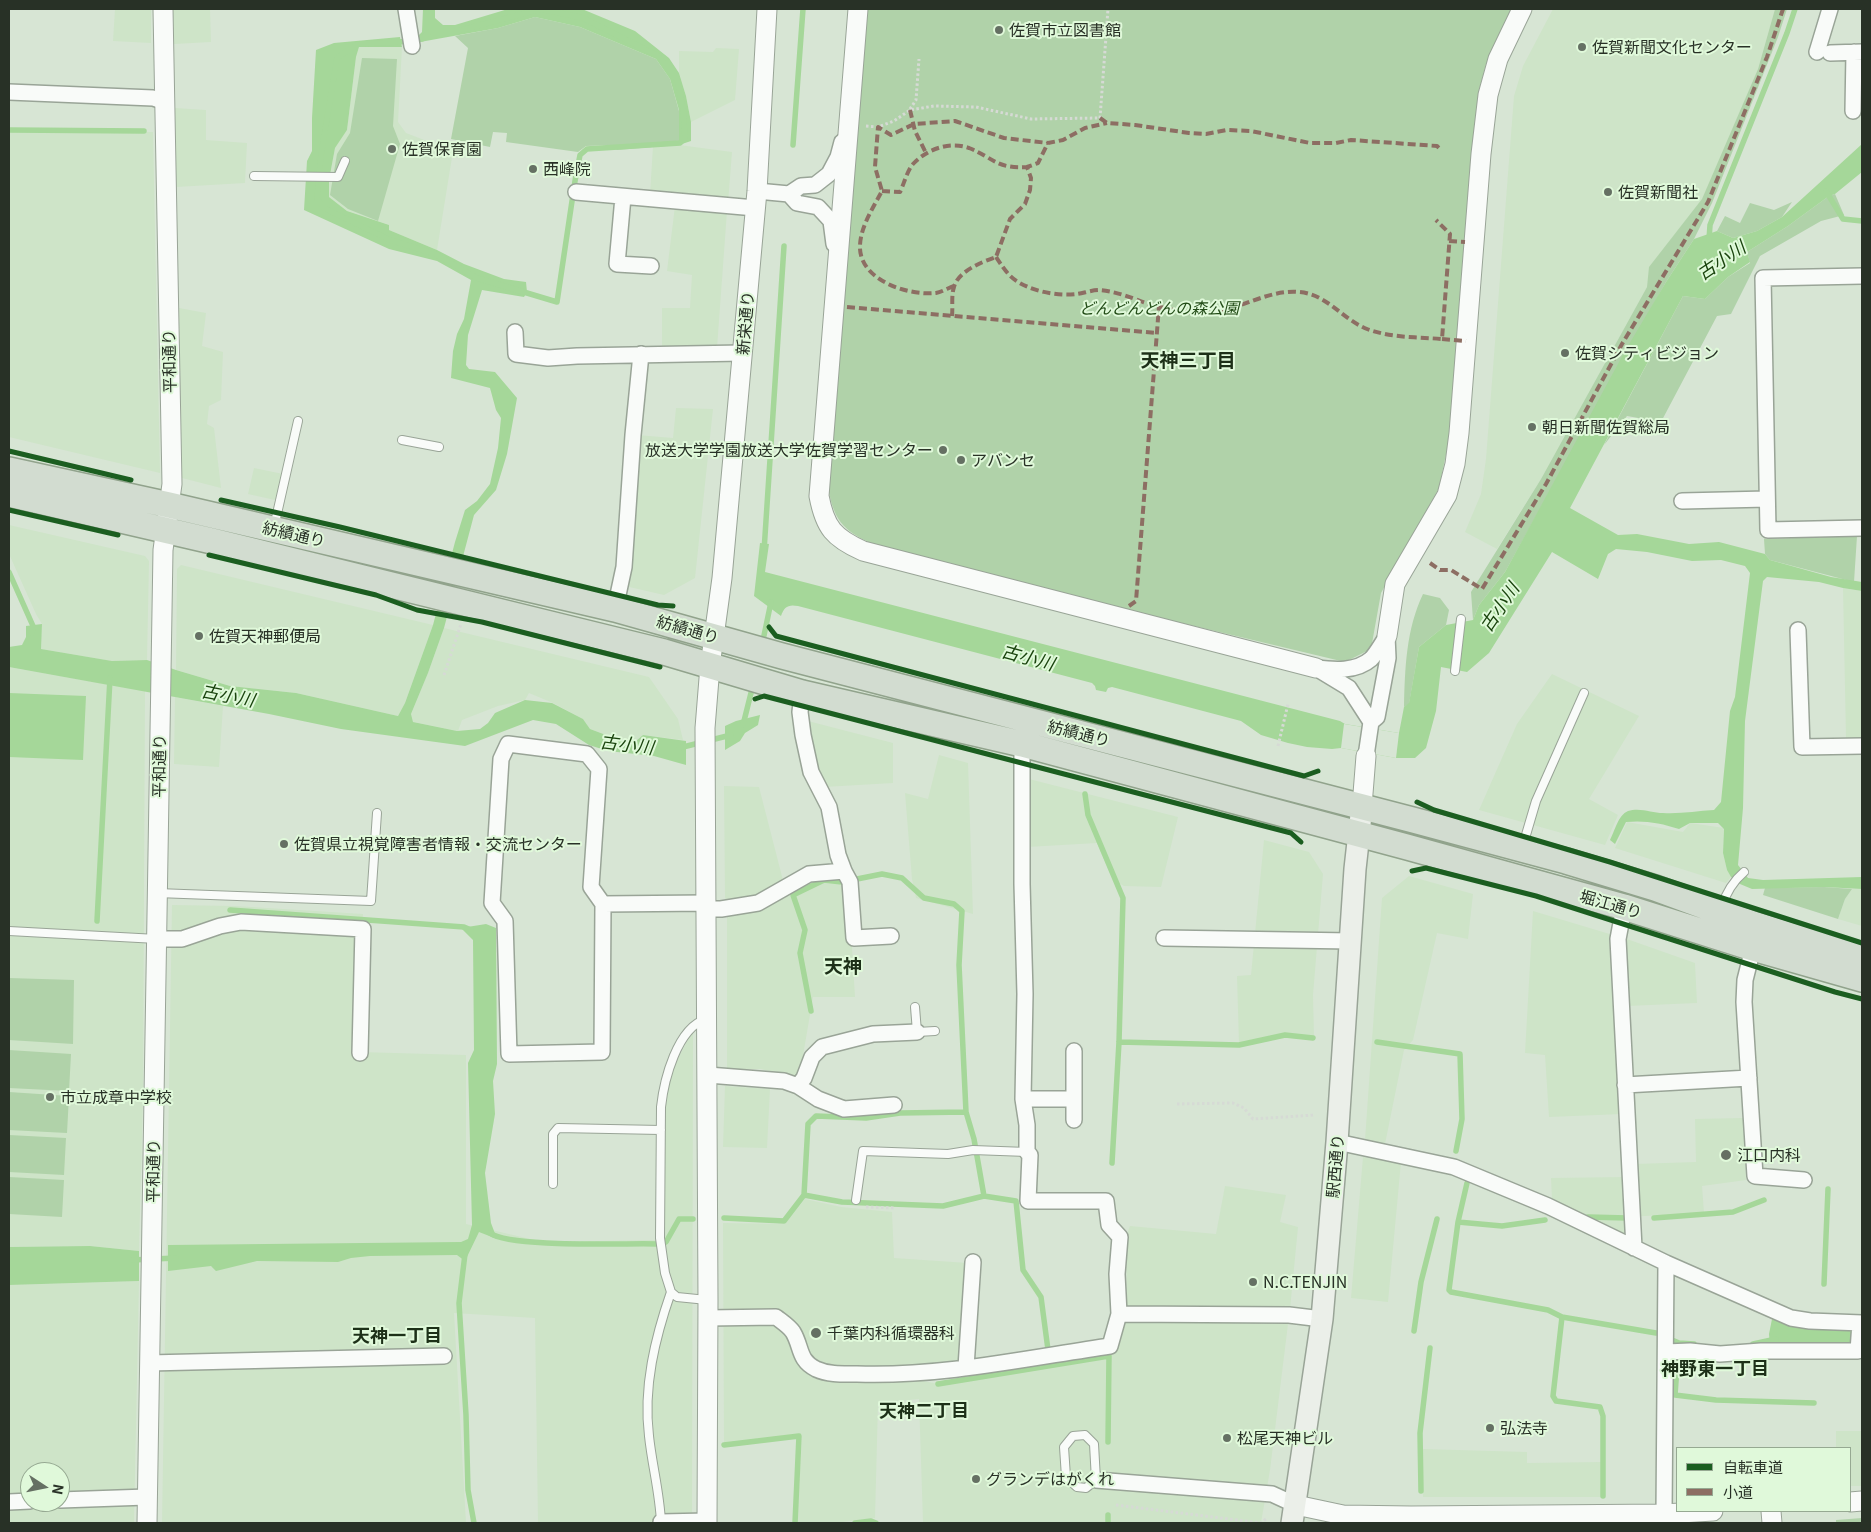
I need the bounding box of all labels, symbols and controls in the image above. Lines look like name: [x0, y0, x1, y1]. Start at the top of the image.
place label: 佐賀市立図書館: [1009, 20, 1121, 40]
marker: 佐賀市立図書館: [993, 24, 1005, 36]
place label: 佐賀新聞文化センター: [1592, 37, 1752, 57]
marker: 佐賀新聞文化センター: [1576, 41, 1588, 53]
place label: 佐賀保育園: [402, 139, 482, 159]
marker: 佐賀保育園: [386, 143, 398, 155]
place label: 西峰院: [543, 159, 591, 179]
marker: 西峰院: [527, 163, 539, 175]
place label: 佐賀新聞社: [1618, 182, 1698, 202]
marker: 佐賀新聞社: [1602, 186, 1614, 198]
water label: 古小川: [1693, 236, 1749, 284]
street label: 新栄通り: [733, 290, 757, 356]
park label: どんどんどんの森公園: [1079, 298, 1239, 318]
street label: 平和通り: [159, 329, 179, 393]
place label: 佐賀シティビジョン: [1575, 343, 1719, 363]
marker: 佐賀シティビジョン: [1559, 347, 1571, 359]
district label: 天神三丁目: [1141, 349, 1235, 371]
place label: 朝日新聞佐賀総局: [1542, 417, 1670, 437]
marker: 朝日新聞佐賀総局: [1526, 421, 1538, 433]
place label: 放送大学学園放送大学佐賀学習センター: [645, 440, 933, 460]
marker: 放送大学学園放送大学佐賀学習センター: [937, 444, 949, 456]
place label: アバンセ: [971, 450, 1035, 470]
marker: アバンセ: [955, 454, 967, 466]
street label: 紡績通り: [261, 517, 327, 551]
water label: 古小川: [1475, 579, 1523, 635]
street label: 紡績通り: [655, 611, 721, 647]
place label: 佐賀天神郵便局: [209, 626, 321, 646]
marker: 佐賀天神郵便局: [193, 630, 205, 642]
water label: 古小川: [999, 640, 1057, 674]
water label: 古小川: [199, 679, 257, 711]
street label: 紡績通り: [1046, 716, 1112, 750]
water label: 古小川: [599, 730, 655, 758]
street label: 平和通り: [149, 734, 169, 798]
place label: 佐賀県立視覚障害者情報・交流センター: [294, 834, 582, 854]
marker: 佐賀県立視覚障害者情報・交流センター: [278, 838, 290, 850]
street label: 堀江通り: [1578, 886, 1644, 922]
district label: 天神: [824, 955, 862, 977]
place label: 市立成章中学校: [60, 1087, 172, 1107]
marker: 市立成章中学校: [44, 1091, 56, 1103]
street label: 駅西通り: [1323, 1133, 1347, 1199]
street label: 平和通り: [143, 1139, 163, 1203]
place label: 江口内科: [1737, 1145, 1801, 1165]
marker: 江口内科: [1719, 1148, 1733, 1162]
place label: N.C.TENJIN: [1263, 1272, 1347, 1292]
marker: N.C.TENJIN: [1247, 1276, 1259, 1288]
place label: 千葉内科循環器科: [827, 1323, 955, 1343]
district label: 天神一丁目: [352, 1324, 442, 1346]
marker: 千葉内科循環器科: [809, 1326, 823, 1340]
district label: 神野東一丁目: [1661, 1357, 1769, 1379]
district label: 天神二丁目: [879, 1399, 969, 1421]
place label: 弘法寺: [1500, 1418, 1548, 1438]
marker: 弘法寺: [1484, 1422, 1496, 1434]
place label: 松尾天神ビル: [1237, 1428, 1333, 1448]
marker: 松尾天神ビル: [1221, 1432, 1233, 1444]
legend: [1676, 1447, 1851, 1512]
text: 自転車道: [1723, 1456, 1783, 1477]
north arrow: [20, 1462, 70, 1512]
place label: グランデはがくれ: [986, 1469, 1114, 1489]
marker: グランデはがくれ: [970, 1473, 982, 1485]
text: 小道: [1723, 1481, 1753, 1502]
text: N: [48, 1483, 70, 1497]

